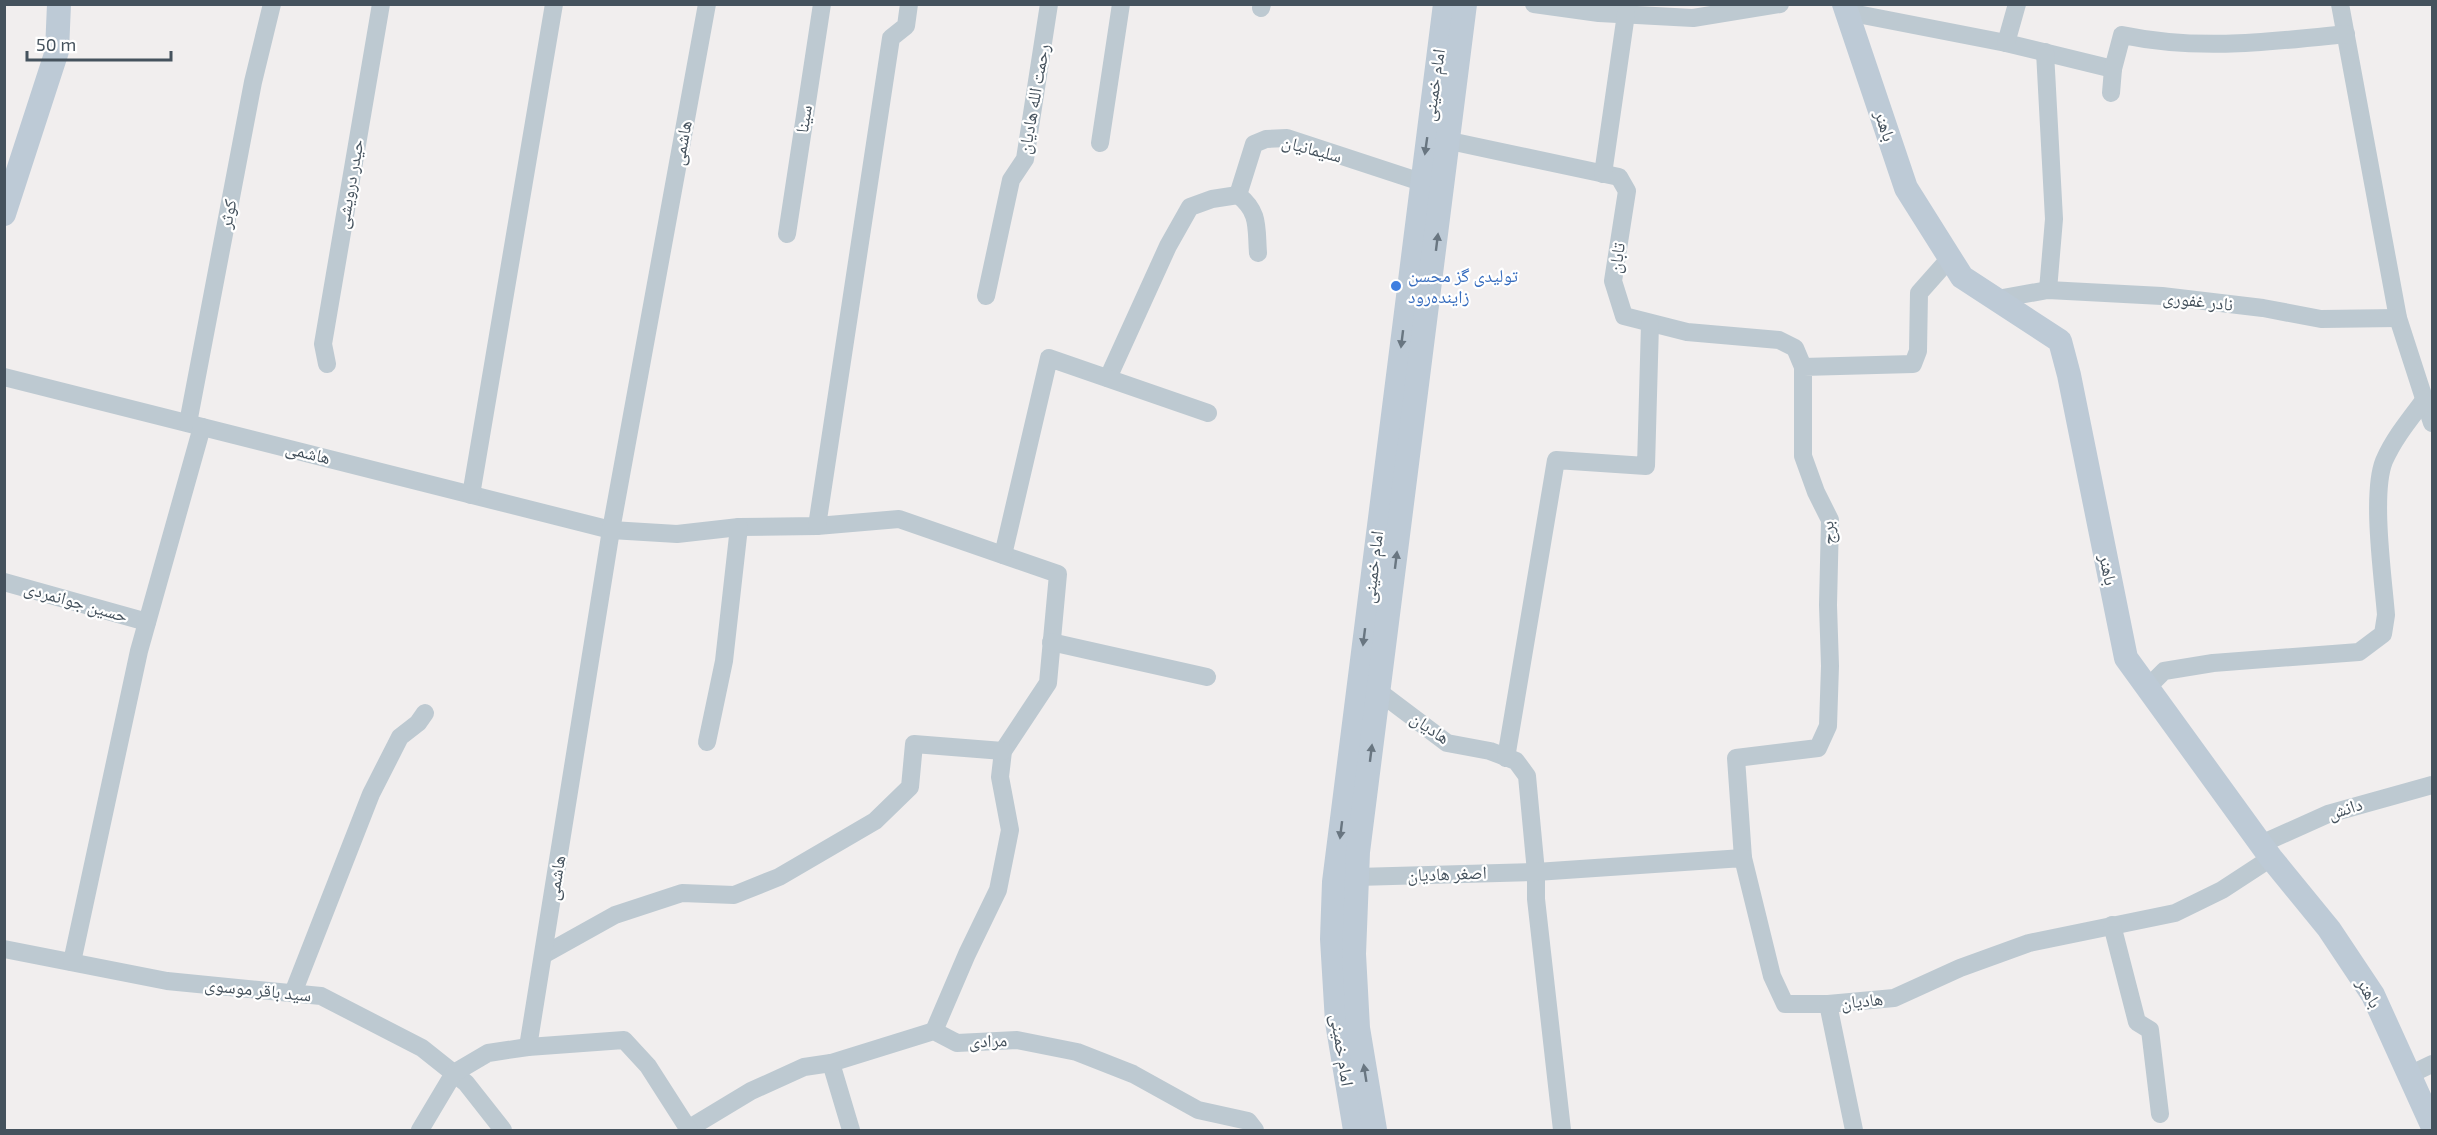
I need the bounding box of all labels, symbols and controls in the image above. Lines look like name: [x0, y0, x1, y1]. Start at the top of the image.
scale bar: [27, 24, 171, 62]
text: 50 m: [36, 33, 76, 55]
street label: رحمت الله هادیان: [1012, 42, 1055, 156]
street label: امام خمینی: [1417, 47, 1451, 123]
street label: سینا: [790, 103, 816, 135]
street label: باهنر: [1870, 107, 1901, 144]
street label: هاشمی: [666, 119, 697, 167]
street label: سلیمانیان: [1280, 129, 1345, 168]
one-way arrow: [1421, 136, 1431, 155]
street label: حیدر درویشی: [330, 137, 369, 231]
street label: کوثر: [213, 197, 241, 231]
one-way arrow: [1432, 232, 1441, 251]
street label: تابان: [1603, 241, 1630, 275]
place label: تولیدی گز محسن زاینده‌رود: [1408, 264, 1518, 307]
marker: تولیدی گز محسن زاینده‌رود: [1389, 279, 1403, 293]
street label: نادر غفوری: [2162, 285, 2234, 316]
one-way arrow: [1397, 330, 1406, 349]
street label: هاشمی: [283, 436, 333, 469]
street label: برج: [1815, 520, 1841, 546]
street label: امام خمینی: [1357, 529, 1389, 605]
one-way arrow: [1391, 550, 1400, 569]
street label: باهنر: [2094, 551, 2123, 587]
street label: حسین جوانمردی: [22, 576, 131, 627]
one-way arrow: [1360, 627, 1369, 646]
street label: هادیان: [1406, 706, 1454, 749]
one-way arrow: [1366, 744, 1375, 763]
street label: دانش: [2325, 792, 2365, 825]
one-way arrow: [1336, 821, 1345, 840]
street label: هاشمی: [541, 854, 570, 902]
street label: اصغر هادیان: [1407, 861, 1487, 886]
street label: سید باقر موسوی: [204, 972, 313, 1007]
street label: باهنر: [2352, 973, 2387, 1012]
street label: هادیان: [1840, 987, 1884, 1014]
street label: امام خمینی: [1324, 1012, 1360, 1088]
street label: مرادی: [968, 1028, 1008, 1053]
one-way arrow: [1360, 1063, 1369, 1082]

